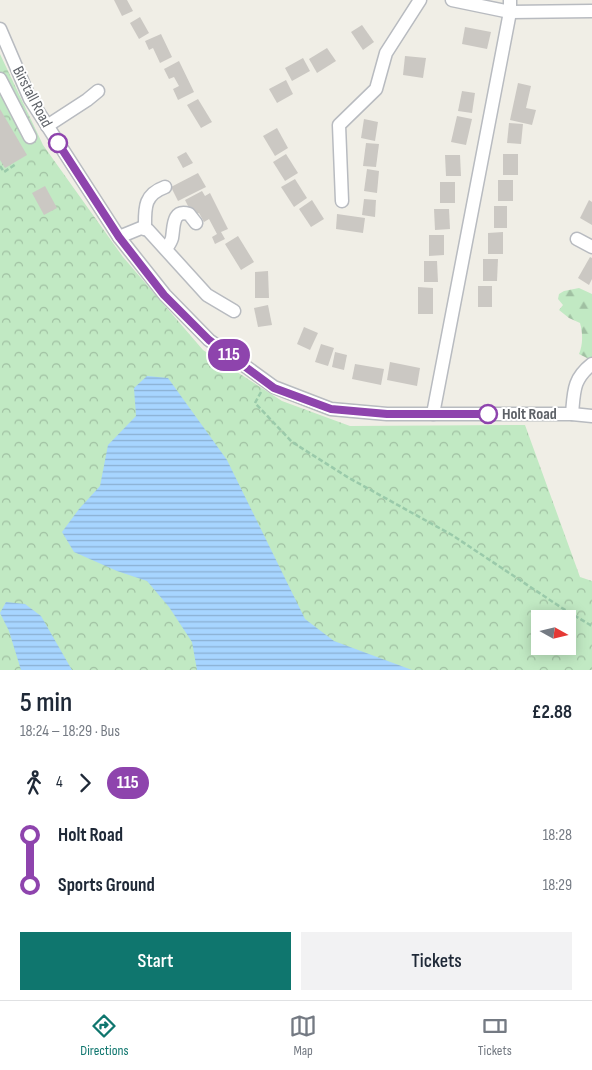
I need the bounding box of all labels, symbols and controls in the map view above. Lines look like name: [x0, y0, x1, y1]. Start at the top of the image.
street label: Birstall Road: [8, 63, 56, 131]
unlabelled marker: [48, 133, 68, 153]
line badge: 115: [200, 339, 258, 371]
text: 115: [218, 344, 240, 365]
marker: Holt Road: [478, 404, 498, 424]
place label: Holt Road: [502, 405, 557, 424]
north arrow: [531, 610, 576, 655]
map controls: [531, 610, 576, 655]
text: 5 min: [20, 686, 72, 719]
text: £2.88: [532, 701, 572, 724]
text: 18:24 – 18:29 · Bus: [20, 722, 120, 741]
icon: walk: [20, 769, 48, 797]
icon: forward: [71, 769, 99, 797]
text: 115: [117, 772, 139, 793]
text: 4: [56, 773, 63, 792]
text: Holt Road: [58, 824, 123, 847]
text: 18:28: [543, 826, 572, 845]
text: Sports Ground: [58, 874, 155, 897]
text: 18:29: [543, 876, 572, 895]
button: Start: [20, 932, 291, 990]
button: Tickets: [301, 932, 572, 990]
tab: Directions: [80, 1012, 128, 1059]
tab: Map: [289, 1012, 317, 1059]
tab: Tickets: [478, 1012, 512, 1059]

